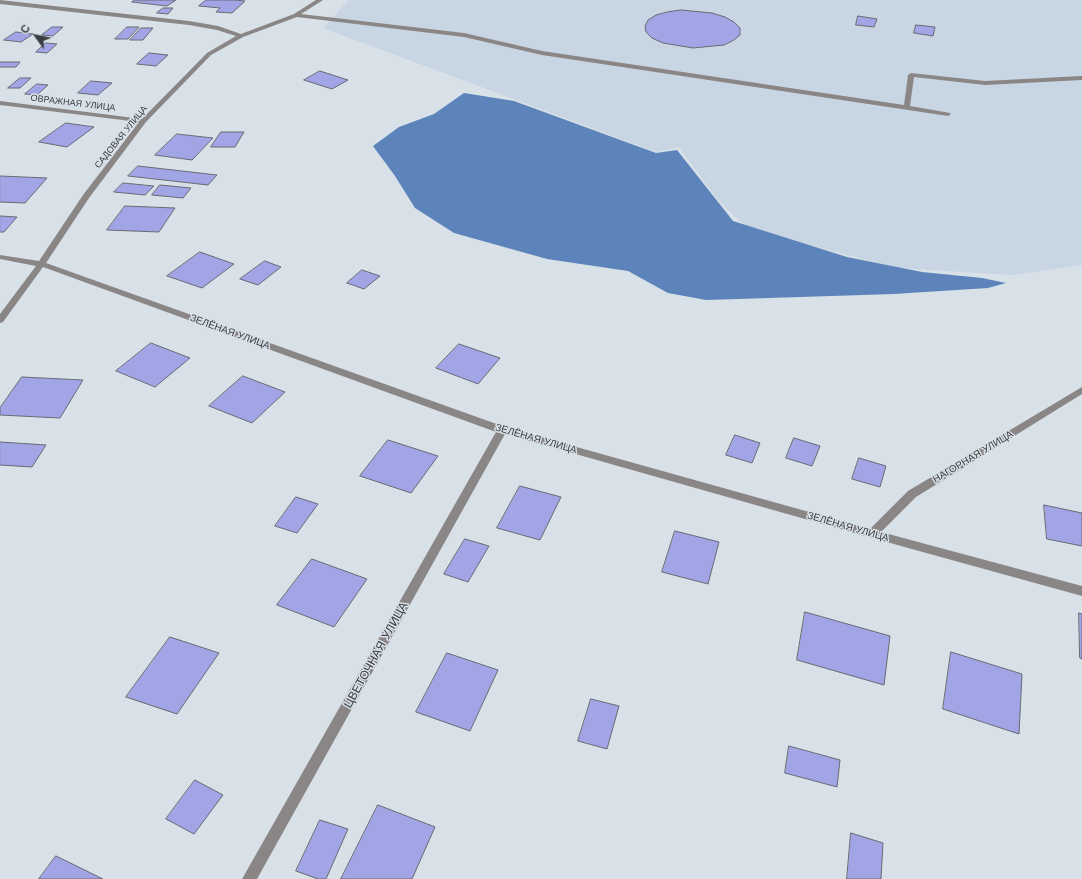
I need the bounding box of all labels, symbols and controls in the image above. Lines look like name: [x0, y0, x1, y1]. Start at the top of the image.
north arrow: [16, 16, 56, 56]
text: С: [18, 22, 33, 36]
street label: ОВРАЖНАЯ УЛИЦА: [30, 92, 116, 114]
street label: САДОВАЯ УЛИЦА: [92, 104, 150, 170]
street label: ЗЕЛЁНАЯ УЛИЦА: [188, 312, 272, 352]
street label: ЗЕЛЁНАЯ УЛИЦА: [494, 422, 578, 456]
street label: НАГОРНАЯ УЛИЦА: [931, 428, 1015, 486]
street label: ЗЕЛЁНАЯ УЛИЦА: [806, 510, 890, 544]
street label: ЦВЕТОЧНАЯ УЛИЦА: [341, 600, 411, 710]

